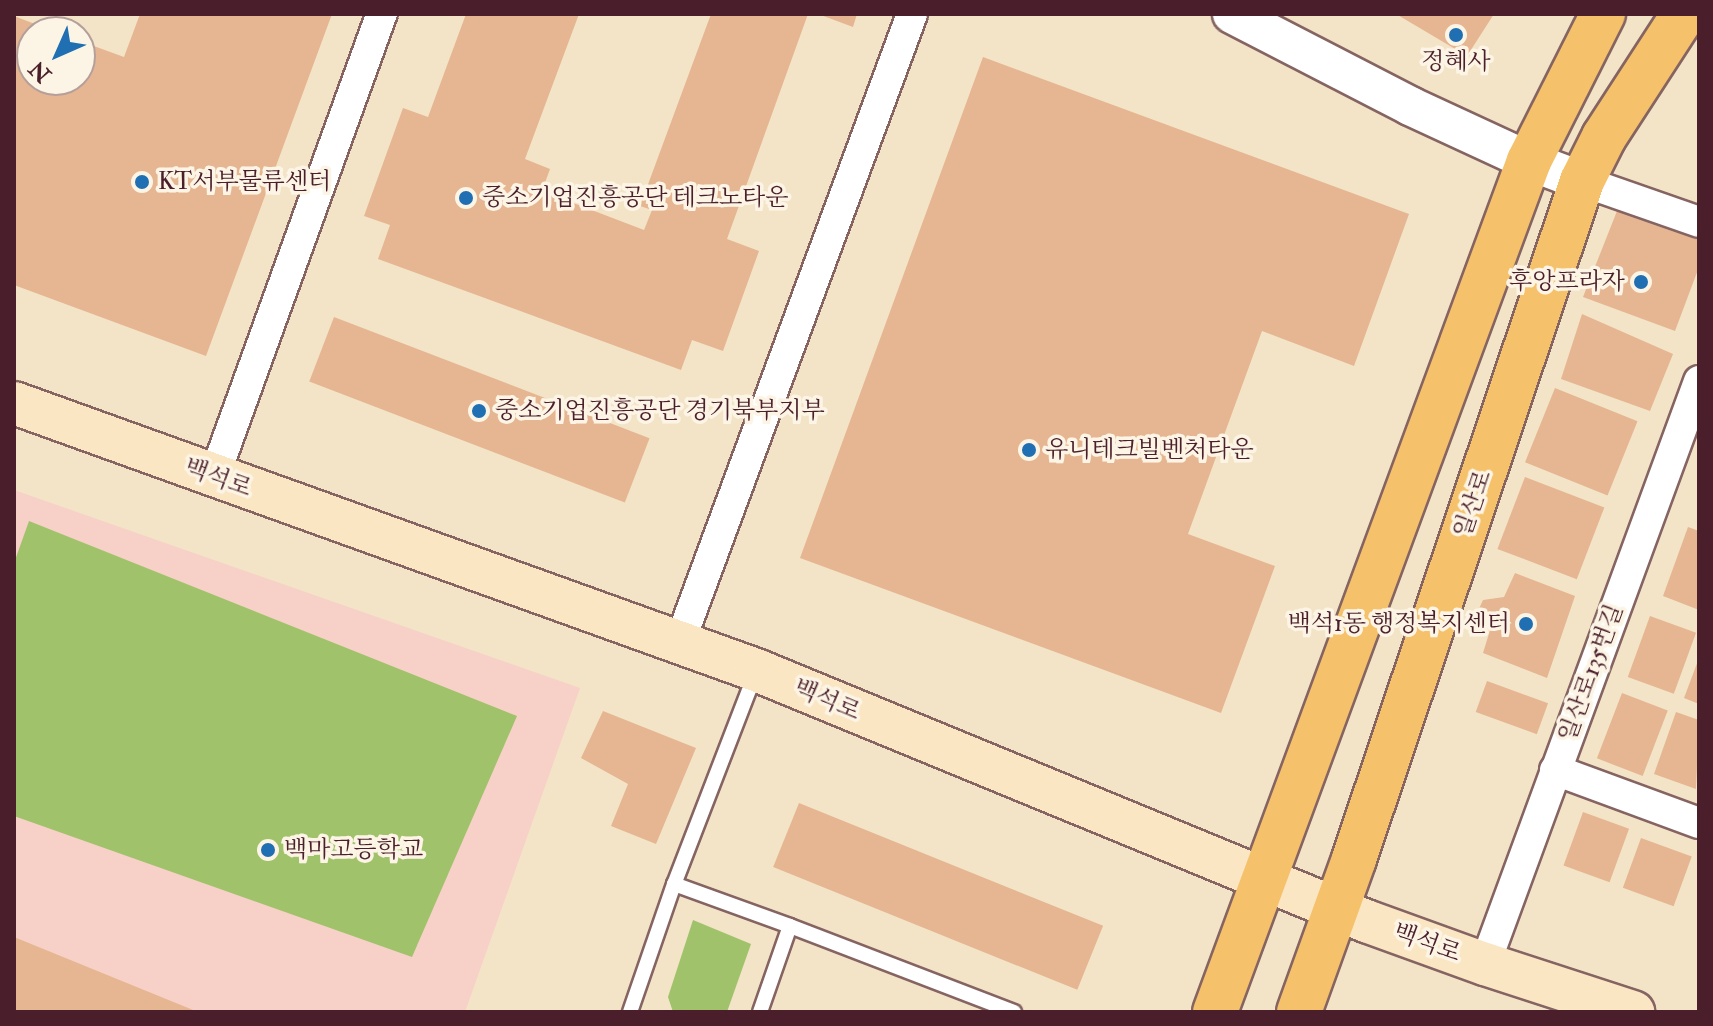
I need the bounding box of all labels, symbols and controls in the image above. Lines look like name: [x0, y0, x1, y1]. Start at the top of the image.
north arrow: [16, 16, 96, 96]
marker: 정혜사: [1447, 26, 1465, 44]
place label: 정혜사: [1421, 48, 1491, 76]
text: N: [24, 55, 57, 88]
place label: KT서부물류센터: [158, 168, 331, 196]
marker: KT서부물류센터: [133, 173, 151, 191]
place label: 중소기업진흥공단 테크노타운: [482, 184, 788, 212]
marker: 중소기업진흥공단 테크노타운: [457, 189, 475, 207]
place label: 후앙프라자: [1509, 268, 1625, 296]
marker: 후앙프라자: [1632, 273, 1650, 291]
place label: 중소기업진흥공단 경기북부지부: [495, 397, 825, 425]
marker: 중소기업진흥공단 경기북부지부: [470, 402, 488, 420]
place label: 유니테크빌벤처타운: [1045, 436, 1254, 464]
marker: 유니테크빌벤처타운: [1020, 441, 1038, 459]
street label: 백석로: [180, 453, 256, 503]
street label: 일산로: [1448, 466, 1498, 542]
street label: 일산로135번길: [1553, 600, 1629, 746]
place label: 백석1동 행정복지센터: [1288, 610, 1510, 638]
marker: 백석1동 행정복지센터: [1517, 615, 1535, 633]
street label: 백석로: [789, 673, 865, 727]
place label: 백마고등학교: [284, 836, 423, 864]
marker: 백마고등학교: [259, 841, 277, 859]
street label: 백석로: [1389, 918, 1465, 968]

